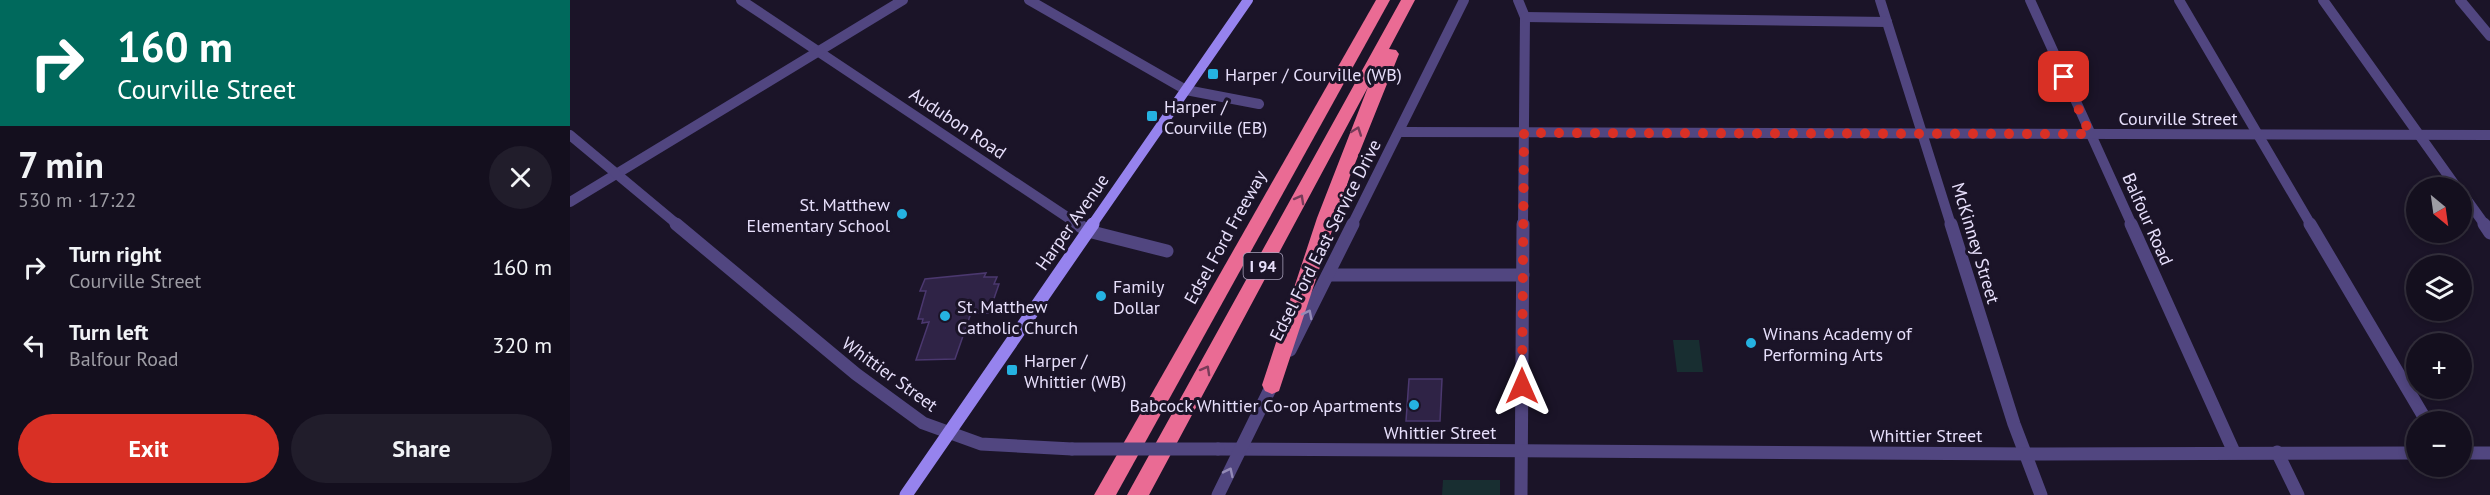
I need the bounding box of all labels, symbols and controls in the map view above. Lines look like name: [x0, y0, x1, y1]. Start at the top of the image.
text: 160 m: [117, 19, 233, 74]
icon: right: [18, 24, 96, 102]
pin: [2038, 51, 2089, 102]
icon: arrive: [2047, 60, 2080, 93]
place label: Harper / Courville (WB): [1225, 63, 1402, 86]
marker: Harper / Courville (WB): [1206, 67, 1220, 81]
text: Courville Street: [117, 72, 296, 106]
street label: Audubon Road: [905, 82, 1011, 164]
place label: Harper / Courville (EB): [1164, 95, 1267, 139]
street label: Courville Street: [2118, 107, 2238, 130]
marker: Harper / Courville (EB): [1145, 109, 1159, 123]
one-way arrow: [1350, 126, 1362, 137]
street label: Edsel Ford East Service Drive: [1264, 135, 1386, 345]
text: 7 min: [18, 141, 104, 188]
button: close: [489, 146, 552, 209]
street label: Edsel Ford Freeway: [1179, 165, 1272, 308]
street label: Harper Avenue: [1030, 169, 1114, 275]
street label: Balfour Road: [2117, 169, 2179, 269]
north arrow: [2406, 177, 2472, 243]
map controls: [2406, 177, 2472, 477]
street label: McKinney Street: [1947, 180, 2005, 306]
text: 530 m · 17:22: [18, 187, 136, 213]
place label: St. Matthew Elementary School: [747, 193, 891, 237]
one-way arrow: [1293, 195, 1304, 205]
marker: St. Matthew Elementary School: [895, 207, 909, 221]
text: Turn right: [69, 240, 161, 268]
icon: right: [18, 251, 51, 284]
text: 160 m: [492, 253, 552, 281]
road number: I 94: [1244, 253, 1282, 279]
button: layers: [2406, 255, 2472, 321]
text: Courville Street: [69, 268, 201, 294]
place label: Family Dollar: [1113, 275, 1165, 319]
marker: Family Dollar: [1094, 289, 1108, 303]
place label: St. Matthew Catholic Church: [957, 295, 1078, 339]
marker: St. Matthew Catholic Church: [938, 309, 952, 323]
one-way arrow: [1301, 310, 1312, 321]
text: Turn left: [69, 318, 149, 346]
place label: Winans Academy of Performing Arts: [1763, 322, 1913, 366]
icon: left: [18, 329, 51, 362]
text: 320 m: [492, 331, 552, 359]
street label: Whittier Street: [838, 332, 942, 416]
button: +: [2406, 333, 2472, 399]
marker: Winans Academy of Performing Arts: [1744, 336, 1758, 350]
text: Balfour Road: [69, 346, 179, 372]
place label: Harper / Whittier (WB): [1024, 349, 1126, 393]
position arrow: [1490, 354, 1554, 418]
marker: Harper / Whittier (WB): [1005, 363, 1019, 377]
one-way arrow: [1199, 366, 1210, 376]
place label: Babcock Whittier Co-op Apartments: [1130, 394, 1402, 417]
marker: Babcock Whittier Co-op Apartments: [1407, 398, 1421, 412]
button: −: [2406, 411, 2472, 477]
button: Exit: [18, 414, 279, 483]
button: Share: [291, 414, 552, 483]
street label: Whittier Street: [1384, 421, 1496, 444]
street label: Whittier Street: [1870, 424, 1982, 447]
one-way arrow: [1222, 468, 1233, 478]

